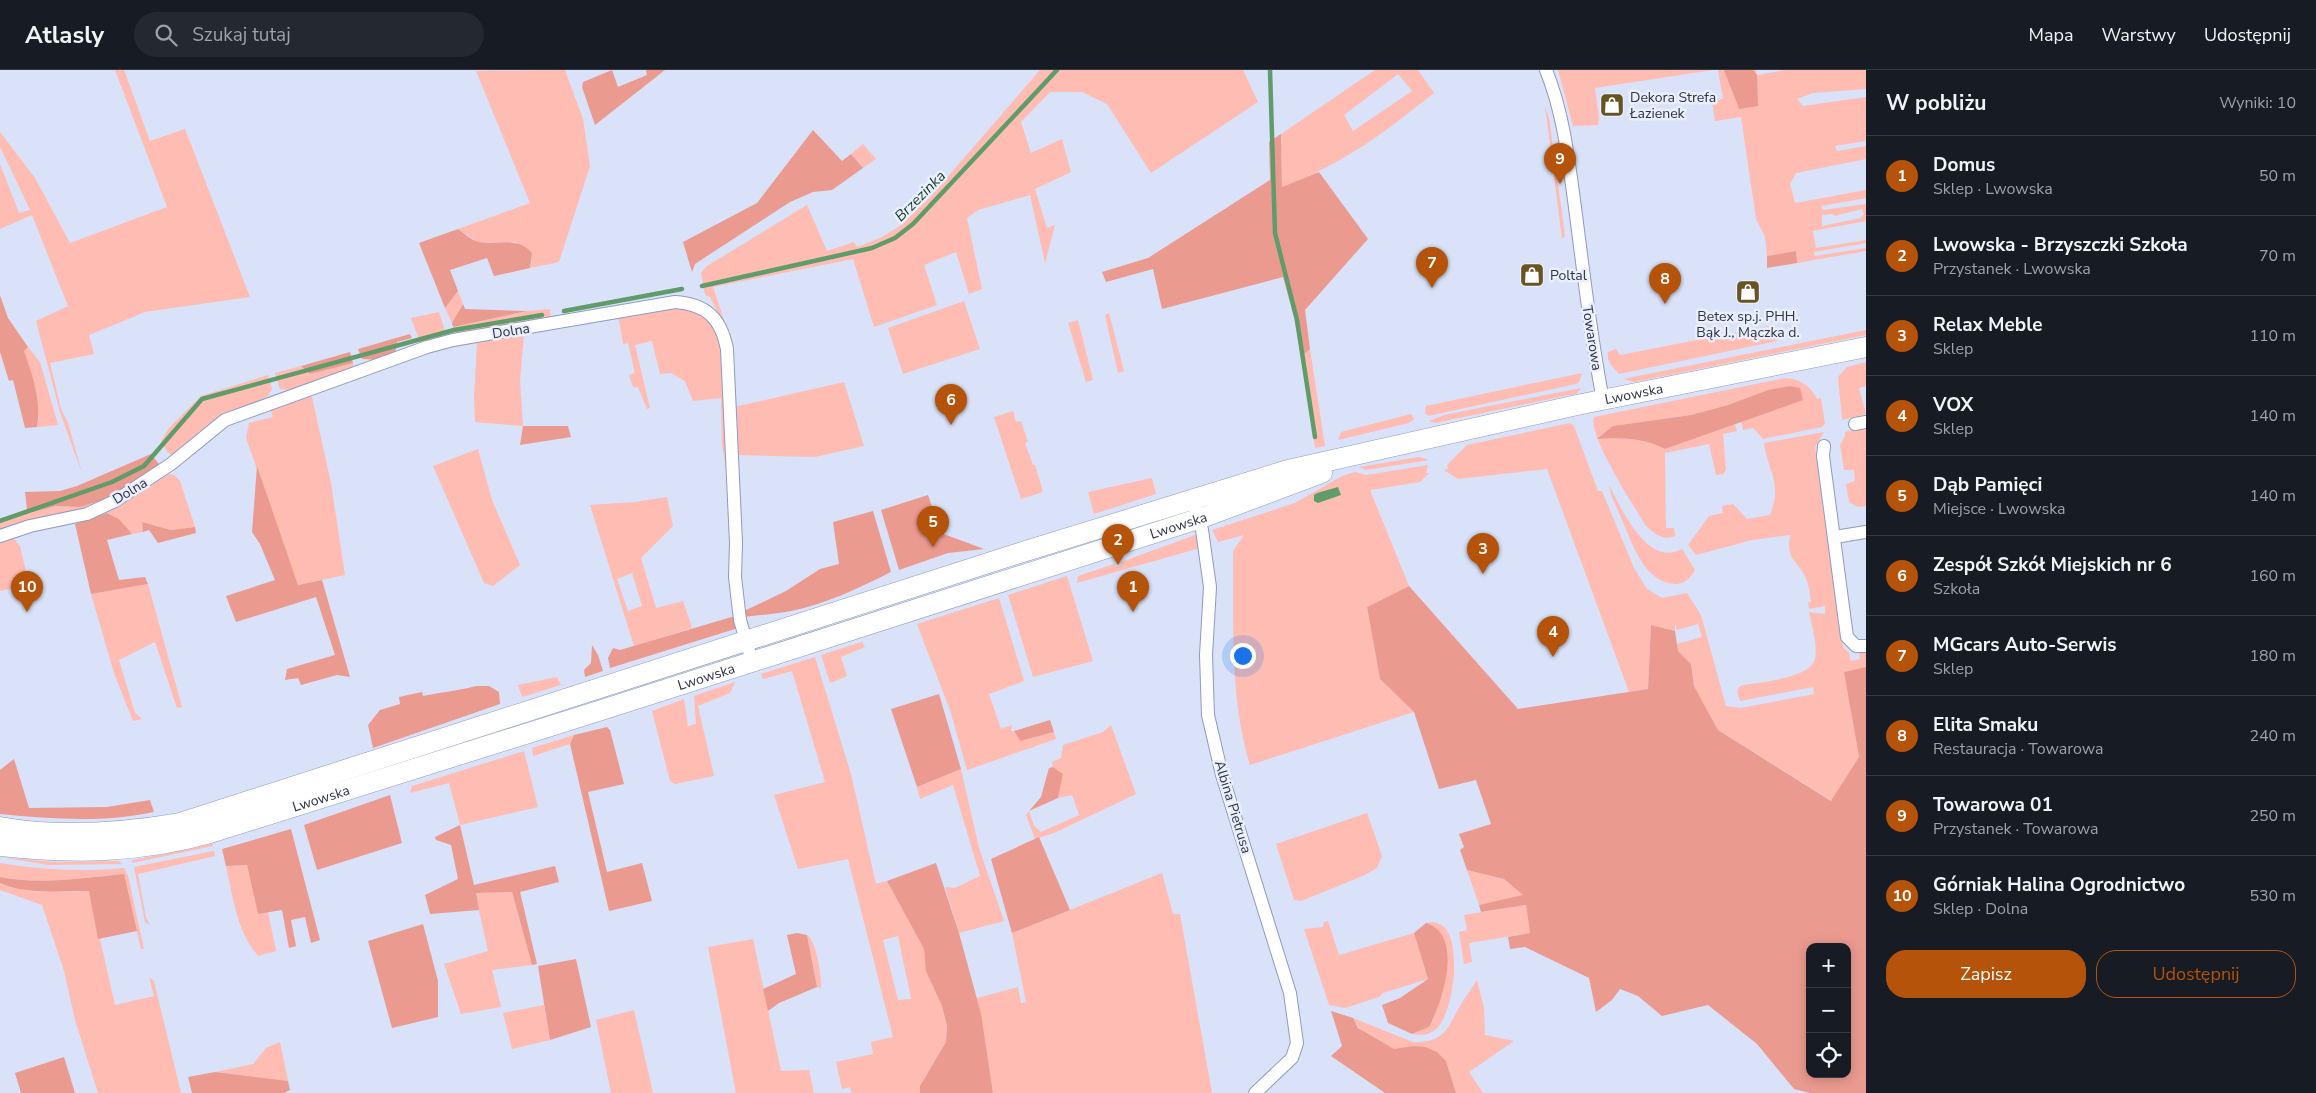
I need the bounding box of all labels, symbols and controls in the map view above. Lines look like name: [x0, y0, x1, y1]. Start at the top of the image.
search box: [134, 12, 484, 57]
text: Atlasly: [25, 19, 104, 51]
icon: search: [152, 21, 180, 49]
text: Szukaj tutaj: [192, 22, 291, 48]
text: Mapa: [2029, 23, 2073, 47]
text: Warstwy: [2101, 23, 2176, 47]
text: Udostępnij: [2204, 23, 2291, 47]
place label: Dekora Strefa Łazienek: [1629, 88, 1716, 123]
text: W pobliżu: [1886, 89, 1987, 117]
shop icon: Dekora Strefa Łazienek: [1599, 92, 1625, 118]
text: Wyniki: 10: [2219, 92, 2296, 114]
pin: 9: [1544, 143, 1576, 184]
text: Domus: [1933, 152, 1995, 178]
text: 1: [1897, 165, 1907, 187]
text: 50 m: [2259, 165, 2296, 187]
water label: Brzezinka: [890, 166, 950, 226]
text: Sklep · Lwowska: [1933, 178, 2053, 200]
text: Lwowska - Brzyszczki Szkoła: [1933, 232, 2188, 258]
text: 2: [1897, 245, 1907, 267]
text: 70 m: [2259, 245, 2296, 267]
pin: 7: [1416, 247, 1448, 288]
text: Przystanek · Lwowska: [1933, 258, 2091, 280]
shop icon: Poltal: [1519, 262, 1545, 288]
pin: 8: [1649, 263, 1681, 304]
place label: Poltal: [1550, 266, 1588, 285]
shop icon: Betex sp.j. PHH. Bąk J., Mączka d.: [1735, 279, 1761, 305]
street label: Towarowa: [1577, 304, 1607, 372]
place label: Betex sp.j. PHH. Bąk J., Mączka d.: [1696, 307, 1800, 342]
text: Relax Meble: [1933, 312, 2043, 338]
street label: Dolna: [491, 319, 531, 343]
text: 3: [1897, 325, 1907, 347]
text: 110 m: [2249, 325, 2296, 347]
text: Sklep: [1933, 338, 1973, 360]
street label: Lwowska: [1603, 378, 1665, 409]
pin: 6: [935, 384, 967, 425]
text: VOX: [1933, 392, 1973, 418]
text: 4: [1897, 405, 1907, 427]
text: 140 m: [2249, 405, 2296, 427]
text: Sklep: [1933, 418, 1973, 440]
text: Dąb Pamięci: [1933, 472, 2042, 498]
street label: Dolna: [109, 473, 151, 509]
text: 5: [1897, 485, 1907, 507]
text: 140 m: [2249, 485, 2296, 507]
text: Miejsce · Lwowska: [1933, 498, 2066, 520]
pin: 5: [917, 506, 949, 547]
street label: Lwowska: [1147, 507, 1210, 543]
pin: 2: [1102, 524, 1134, 565]
pin: 3: [1467, 533, 1499, 574]
text: Zespół Szkół Miejskich nr 6: [1933, 552, 2172, 578]
text: 6: [1897, 565, 1907, 587]
text: 160 m: [2249, 565, 2296, 587]
pin: 10: [11, 571, 43, 612]
pin: 1: [1117, 571, 1149, 612]
text: Szkoła: [1933, 578, 1980, 600]
pin: 4: [1537, 616, 1569, 657]
text: MGcars Auto-Serwis: [1933, 632, 2117, 658]
your location: [1230, 643, 1256, 669]
text: 7: [1897, 645, 1907, 667]
text: 180 m: [2249, 645, 2296, 667]
street label: Lwowska: [675, 658, 737, 695]
text: Sklep: [1933, 658, 1973, 680]
text: Elita Smaku: [1933, 712, 2038, 738]
text: 8: [1897, 725, 1907, 747]
text: 240 m: [2249, 725, 2296, 747]
text: Restauracja · Towarowa: [1933, 738, 2104, 760]
street label: Albina Pietrusa: [1210, 758, 1256, 856]
street label: Lwowska: [290, 780, 352, 816]
text: Towarowa 01: [1933, 792, 2053, 818]
text: 9: [1897, 805, 1907, 827]
text: 250 m: [2249, 805, 2296, 827]
text: Przystanek · Towarowa: [1933, 818, 2098, 840]
text: Górniak Halina Ogrodnictwo: [1933, 872, 2185, 898]
text: 10: [1892, 885, 1912, 907]
text: 530 m: [2249, 885, 2296, 907]
text: Sklep · Dolna: [1933, 898, 2028, 920]
map controls: [1806, 943, 1851, 1078]
button: +: [1806, 943, 1851, 988]
button: Zapisz: [1886, 950, 2086, 998]
button: Udostępnij: [2096, 950, 2296, 998]
button: −: [1806, 988, 1851, 1033]
button: locate: [1806, 1033, 1851, 1078]

